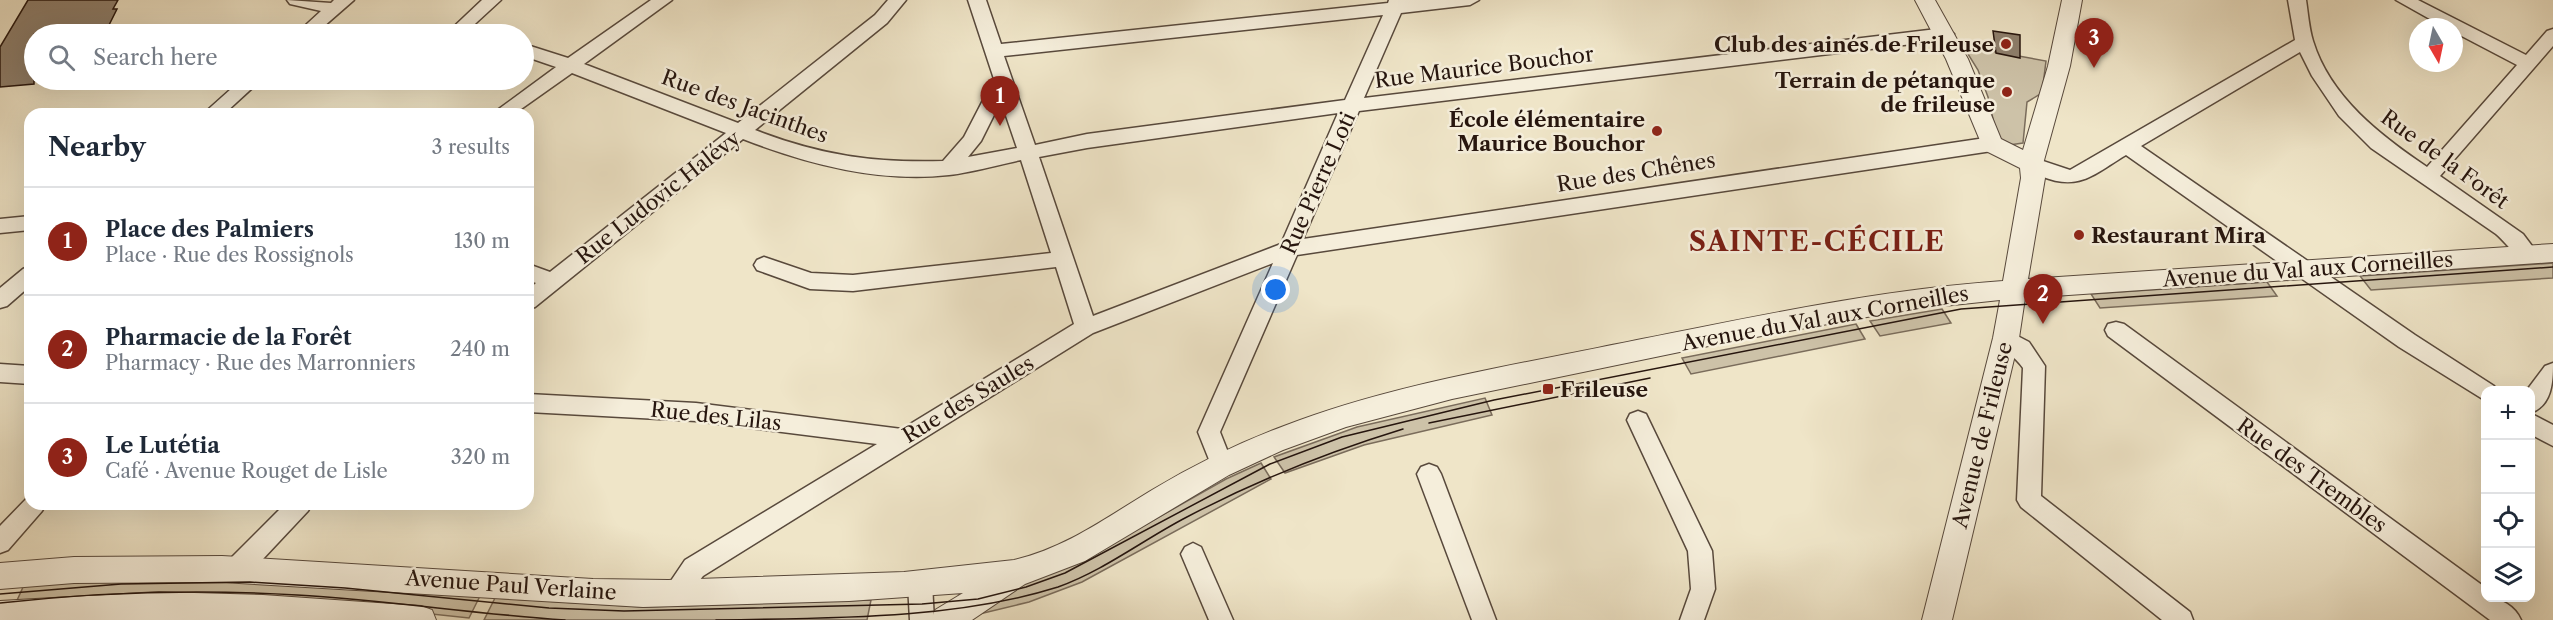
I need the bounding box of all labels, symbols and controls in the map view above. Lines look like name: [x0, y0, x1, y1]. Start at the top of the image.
north arrow: [2409, 18, 2463, 72]
pin: 3: [2074, 19, 2114, 68]
search box: [24, 24, 534, 90]
place label: Club des ainés de Frileuse: [1714, 32, 1994, 57]
marker: Club des ainés de Frileuse: [1999, 37, 2013, 51]
icon: search: [45, 41, 78, 74]
street label: Rue Maurice Bouchor: [1373, 41, 1595, 93]
text: Search here: [93, 44, 218, 71]
street label: Rue des Jacinthes: [658, 64, 832, 148]
place label: Terrain de pétanque de frileuse: [1775, 68, 1995, 117]
pin: 1: [980, 76, 1020, 126]
marker: Terrain de pétanque de frileuse: [2000, 85, 2014, 99]
street label: Rue de la Forêt: [2376, 104, 2514, 214]
place label: École élémentaire Maurice Bouchor: [1449, 107, 1646, 156]
street label: Rue Pierre Loti: [1275, 108, 1361, 258]
marker: École élémentaire Maurice Bouchor: [1650, 124, 1664, 138]
street label: Rue Ludovic Halévy: [571, 125, 745, 269]
text: Nearby: [48, 131, 146, 163]
text: 3 results: [432, 135, 510, 159]
street label: Rue des Chênes: [1555, 147, 1717, 197]
text: Place des Palmiers: [105, 216, 314, 243]
place label: Restaurant Mira: [2091, 223, 2267, 248]
district label: SAINTE-CÉCILE: [1689, 224, 1945, 258]
marker: Restaurant Mira: [2072, 228, 2086, 242]
text: 1: [63, 229, 72, 253]
text: 130 m: [454, 229, 510, 253]
text: Place · Rue des Rossignols: [105, 243, 354, 267]
street label: Avenue du Val aux Corneilles: [2161, 246, 2454, 292]
pin: 2: [2024, 274, 2062, 324]
your location: [1261, 275, 1290, 304]
street label: Avenue du Val aux Corneilles: [1679, 280, 1970, 356]
text: Pharmacie de la Forêt: [105, 324, 352, 351]
text: 2: [62, 337, 73, 361]
text: 240 m: [450, 337, 510, 361]
street label: Avenue de Frileuse: [1947, 339, 2017, 532]
street label: Rue des Saules: [898, 350, 1038, 448]
text: Pharmacy · Rue des Marronniers: [105, 351, 416, 375]
place label: Frileuse: [1560, 377, 1648, 402]
marker: Frileuse: [1541, 382, 1555, 396]
map controls: [2481, 386, 2535, 602]
button: +: [2481, 386, 2535, 440]
street label: Rue des Lilas: [649, 397, 783, 435]
street label: Rue des Trembles: [2232, 412, 2392, 538]
text: Le Lutétia: [105, 432, 220, 459]
button: −: [2481, 440, 2535, 494]
text: 3: [62, 445, 73, 469]
text: 320 m: [451, 445, 510, 469]
text: Café · Avenue Rouget de Lisle: [105, 459, 388, 483]
button: locate: [2481, 494, 2535, 548]
button: layers: [2481, 548, 2535, 602]
street label: Avenue Paul Verlaine: [404, 565, 617, 605]

